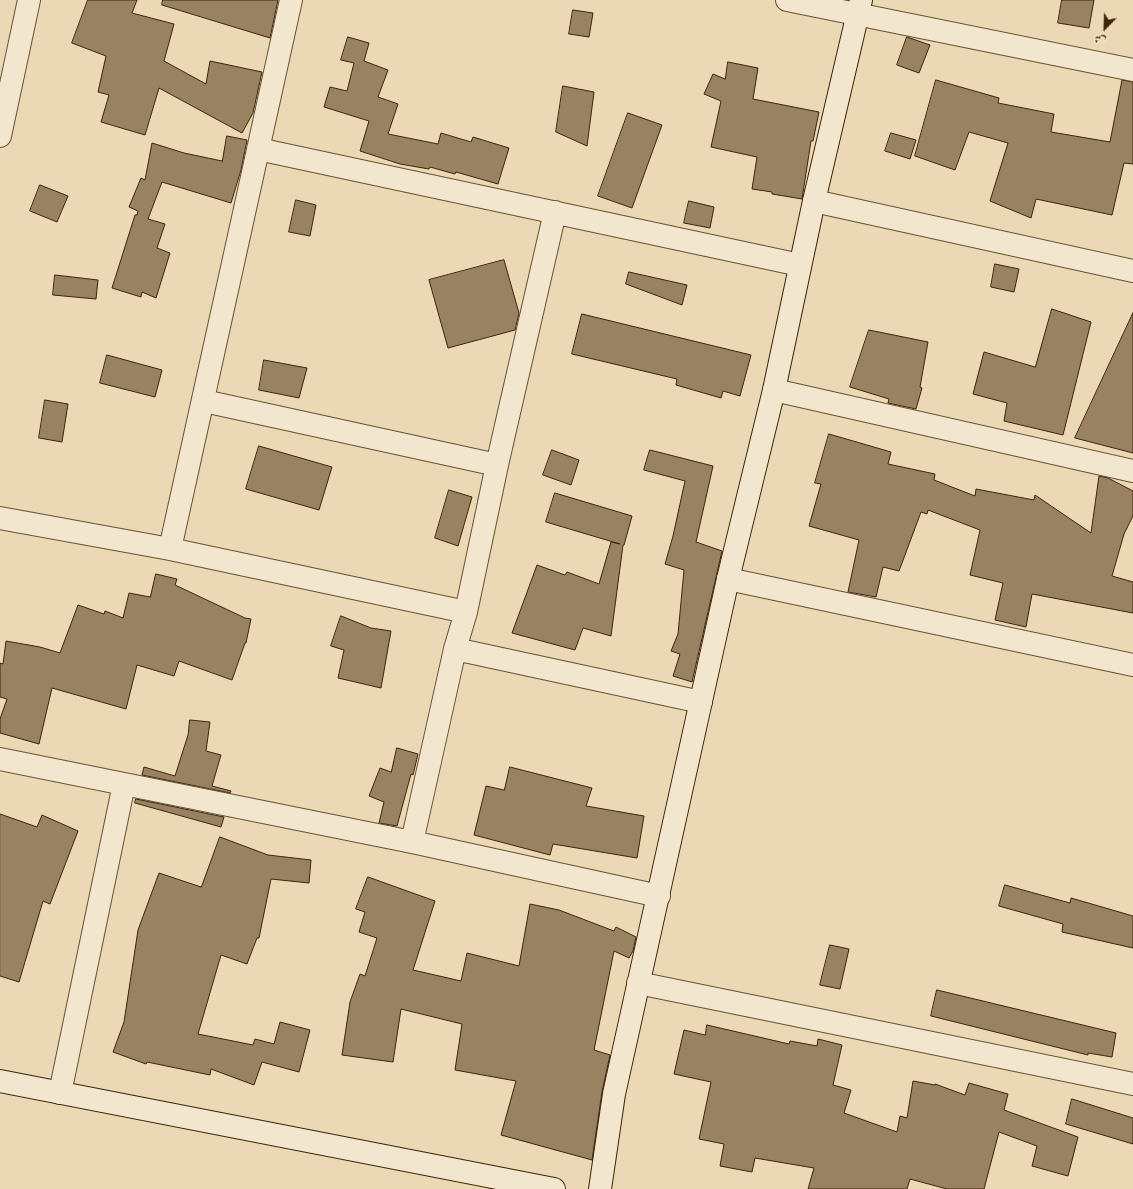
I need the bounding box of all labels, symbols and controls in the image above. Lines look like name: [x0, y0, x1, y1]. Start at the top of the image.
north arrow: [1085, 8, 1125, 48]
text: ش: [1092, 30, 1108, 49]

